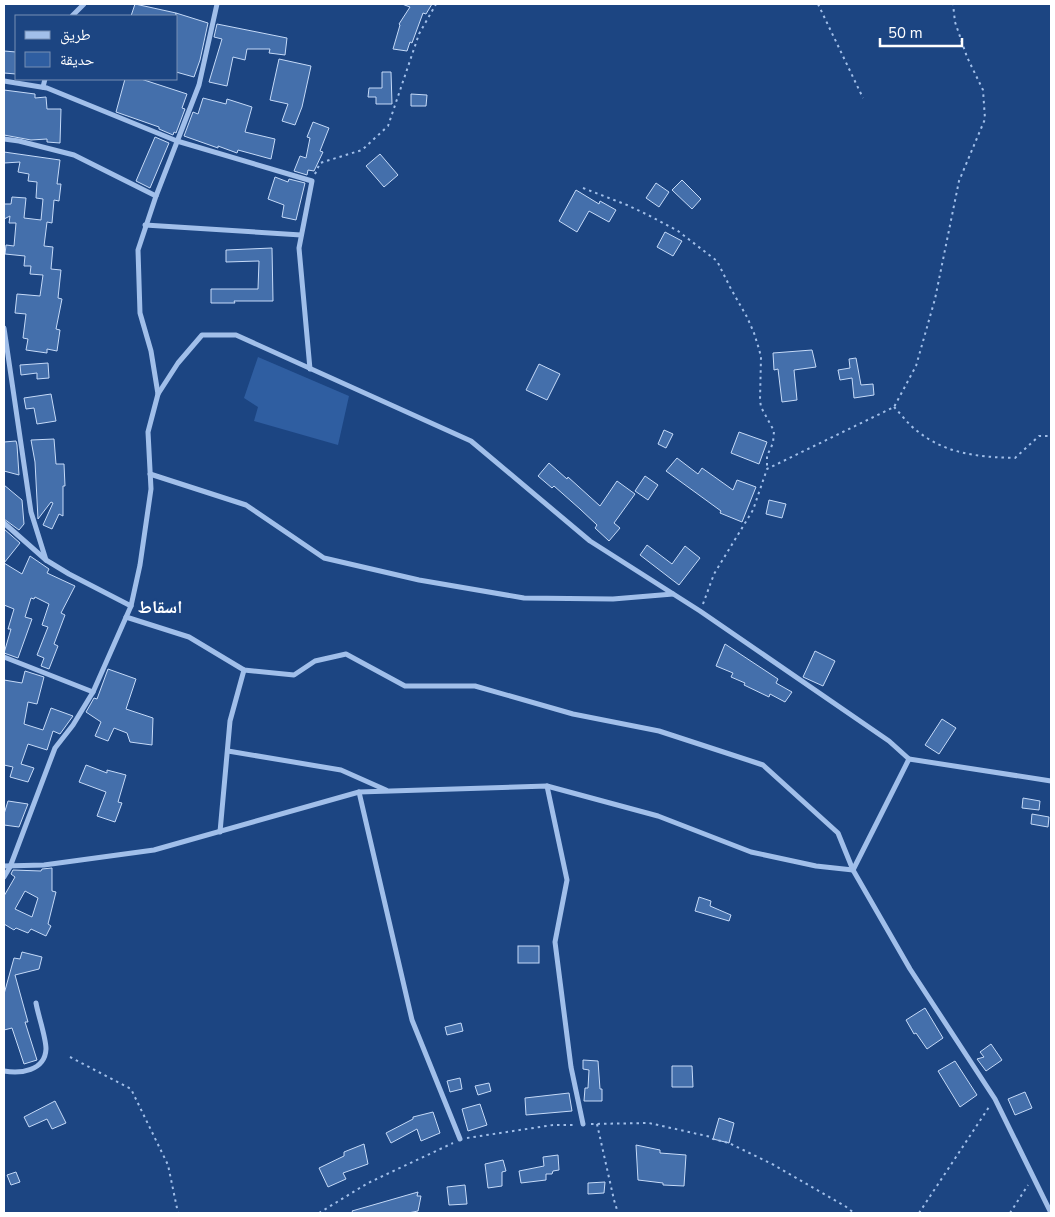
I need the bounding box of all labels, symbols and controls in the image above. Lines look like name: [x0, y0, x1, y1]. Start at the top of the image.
legend: [15, 15, 178, 80]
scale bar: [880, 15, 962, 47]
text: 50 m: [888, 23, 923, 43]
text: طريق: [60, 25, 91, 45]
text: حديقة: [60, 50, 95, 70]
district label: اسقاط: [138, 595, 182, 619]

